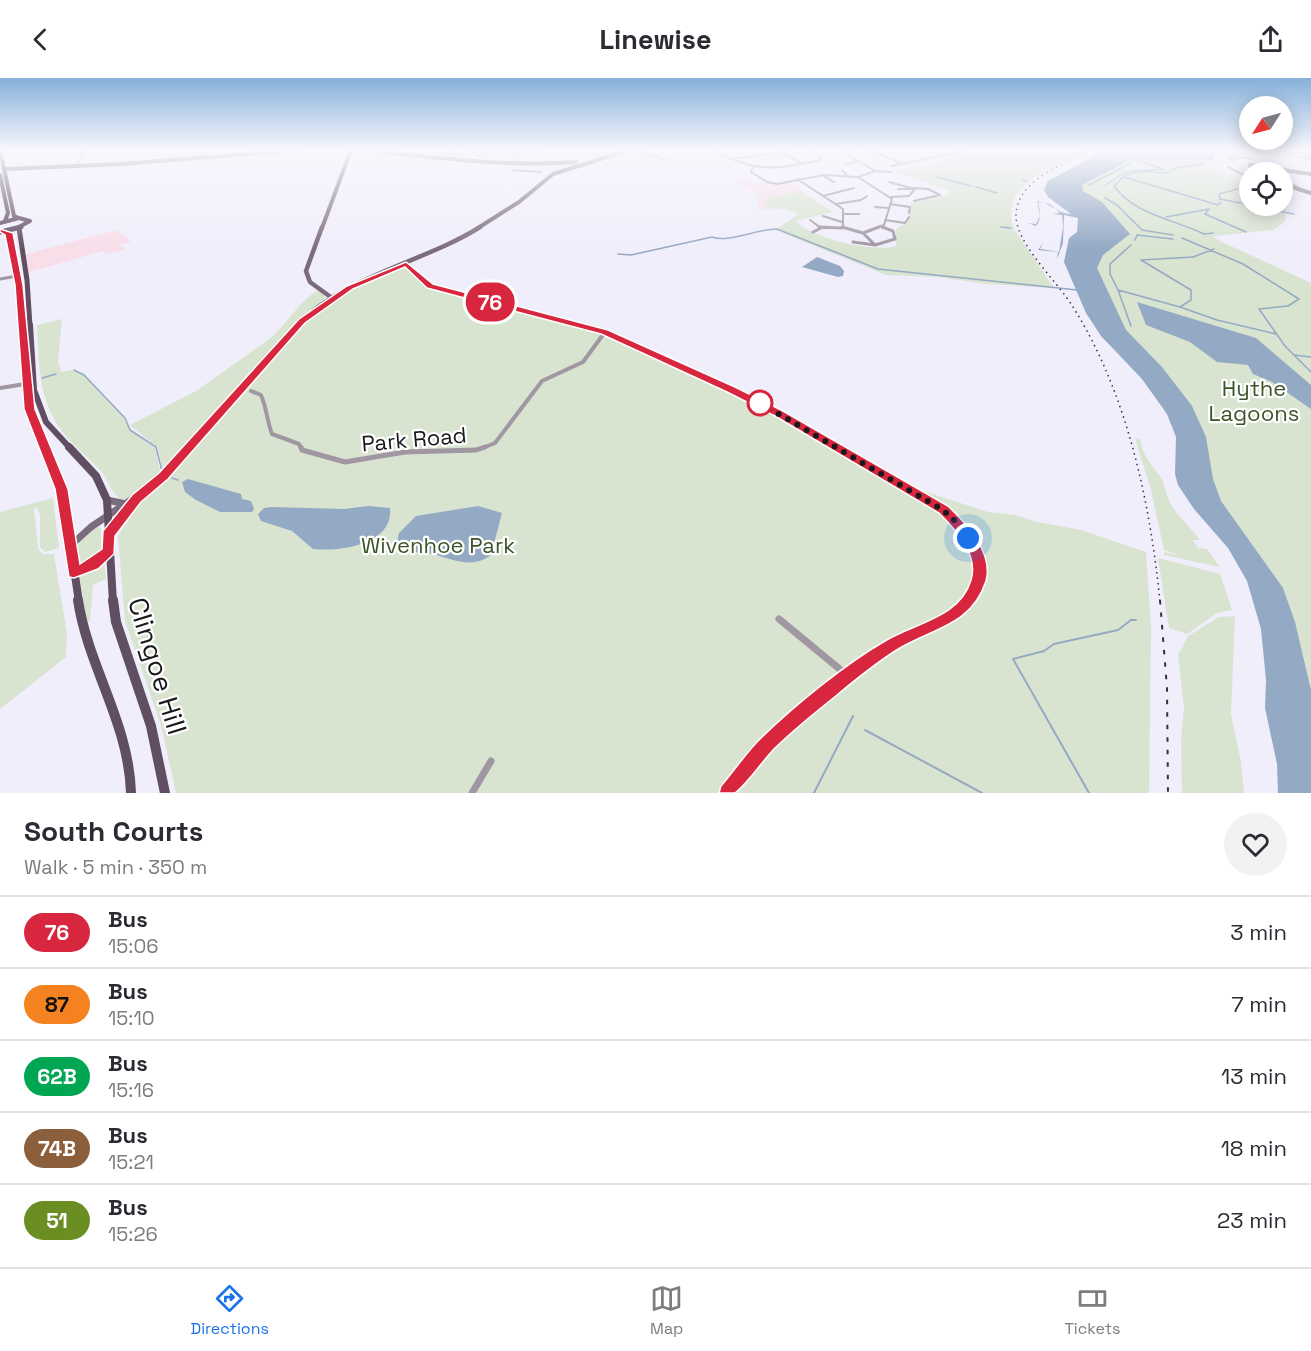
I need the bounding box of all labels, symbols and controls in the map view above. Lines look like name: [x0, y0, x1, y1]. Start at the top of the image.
text: Linewise: [599, 22, 712, 57]
icon: back: [24, 23, 57, 56]
icon: share: [1254, 23, 1287, 56]
north arrow: [1239, 96, 1293, 150]
map controls: [1239, 96, 1293, 216]
button: locate: [1239, 162, 1293, 216]
line badge: 76: [463, 282, 517, 322]
text: 76: [478, 289, 502, 316]
park label: Hythe Lagoons: [1209, 374, 1299, 427]
unlabelled marker: [747, 390, 773, 416]
street label: Park Road: [360, 420, 468, 458]
your location: [953, 523, 983, 553]
park label: Wivenhoe Park: [361, 531, 515, 559]
street label: Clingoe Hill: [120, 593, 195, 739]
text: South Courts: [24, 813, 203, 849]
button: heart: [1224, 813, 1287, 876]
text: Walk · 5 min · 350 m: [24, 854, 207, 880]
text: Bus: [108, 905, 148, 933]
text: 3 min: [1230, 918, 1287, 946]
text: 76: [45, 919, 69, 946]
text: 15:06: [108, 933, 158, 959]
text: Bus: [108, 977, 148, 1005]
text: 7 min: [1231, 990, 1287, 1018]
text: 87: [45, 991, 69, 1018]
text: 15:10: [108, 1005, 155, 1031]
text: Bus: [108, 1049, 148, 1077]
text: 13 min: [1221, 1062, 1287, 1090]
text: 62B: [37, 1063, 77, 1090]
text: 15:16: [108, 1077, 154, 1103]
text: Bus: [108, 1121, 148, 1149]
text: 18 min: [1221, 1134, 1287, 1162]
text: 74B: [38, 1135, 76, 1162]
text: 15:21: [108, 1149, 154, 1175]
text: Bus: [108, 1193, 148, 1221]
text: 23 min: [1217, 1206, 1287, 1234]
text: 51: [46, 1207, 68, 1234]
text: 15:26: [108, 1221, 158, 1247]
tab: Directions: [191, 1282, 269, 1339]
tab: Map: [650, 1282, 683, 1339]
tab: Tickets: [1065, 1282, 1120, 1339]

